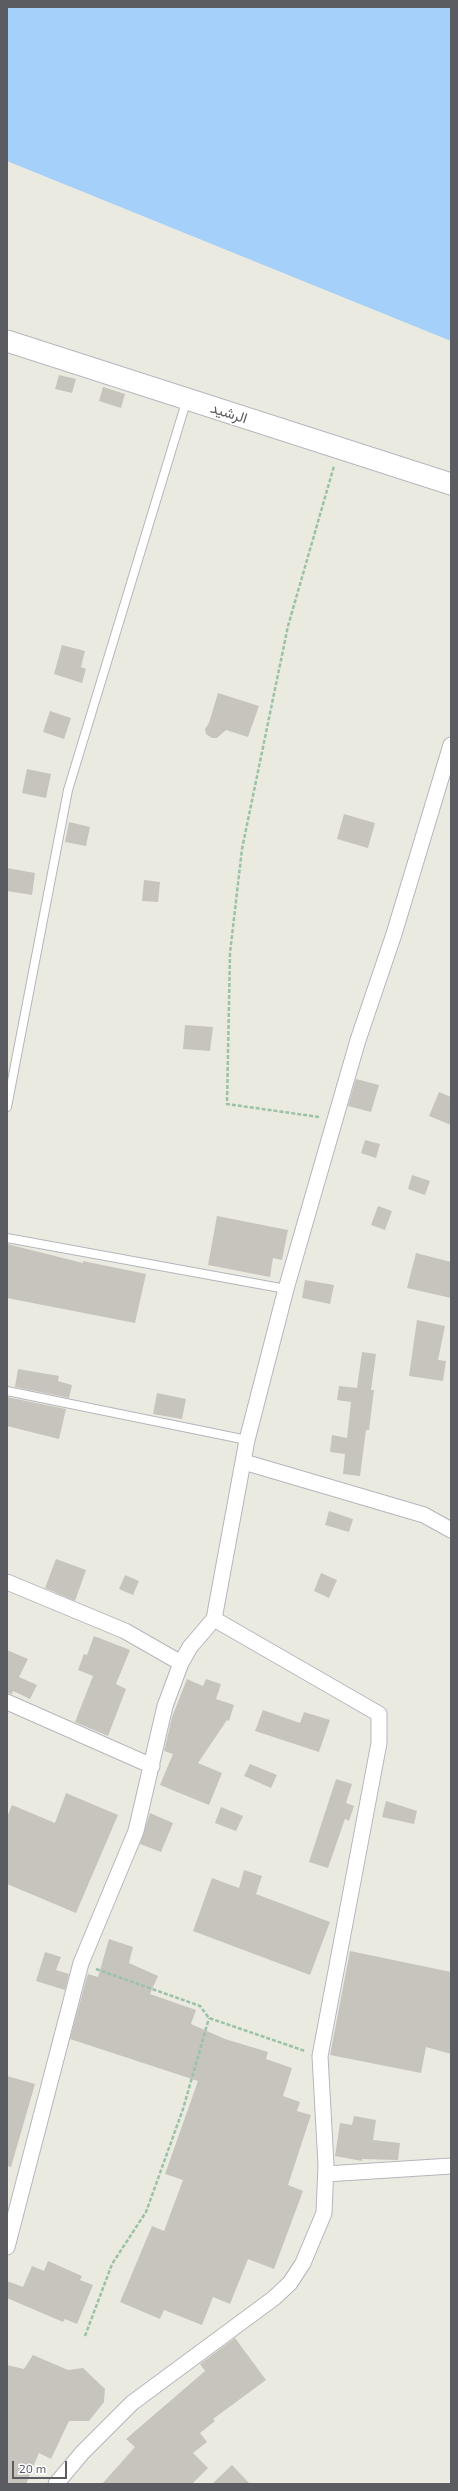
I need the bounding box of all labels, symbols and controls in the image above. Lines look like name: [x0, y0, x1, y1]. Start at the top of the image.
street label: الرشيد: [208, 399, 250, 427]
scale bar: [14, 2453, 69, 2479]
text: 20 m: [19, 2461, 46, 2475]

